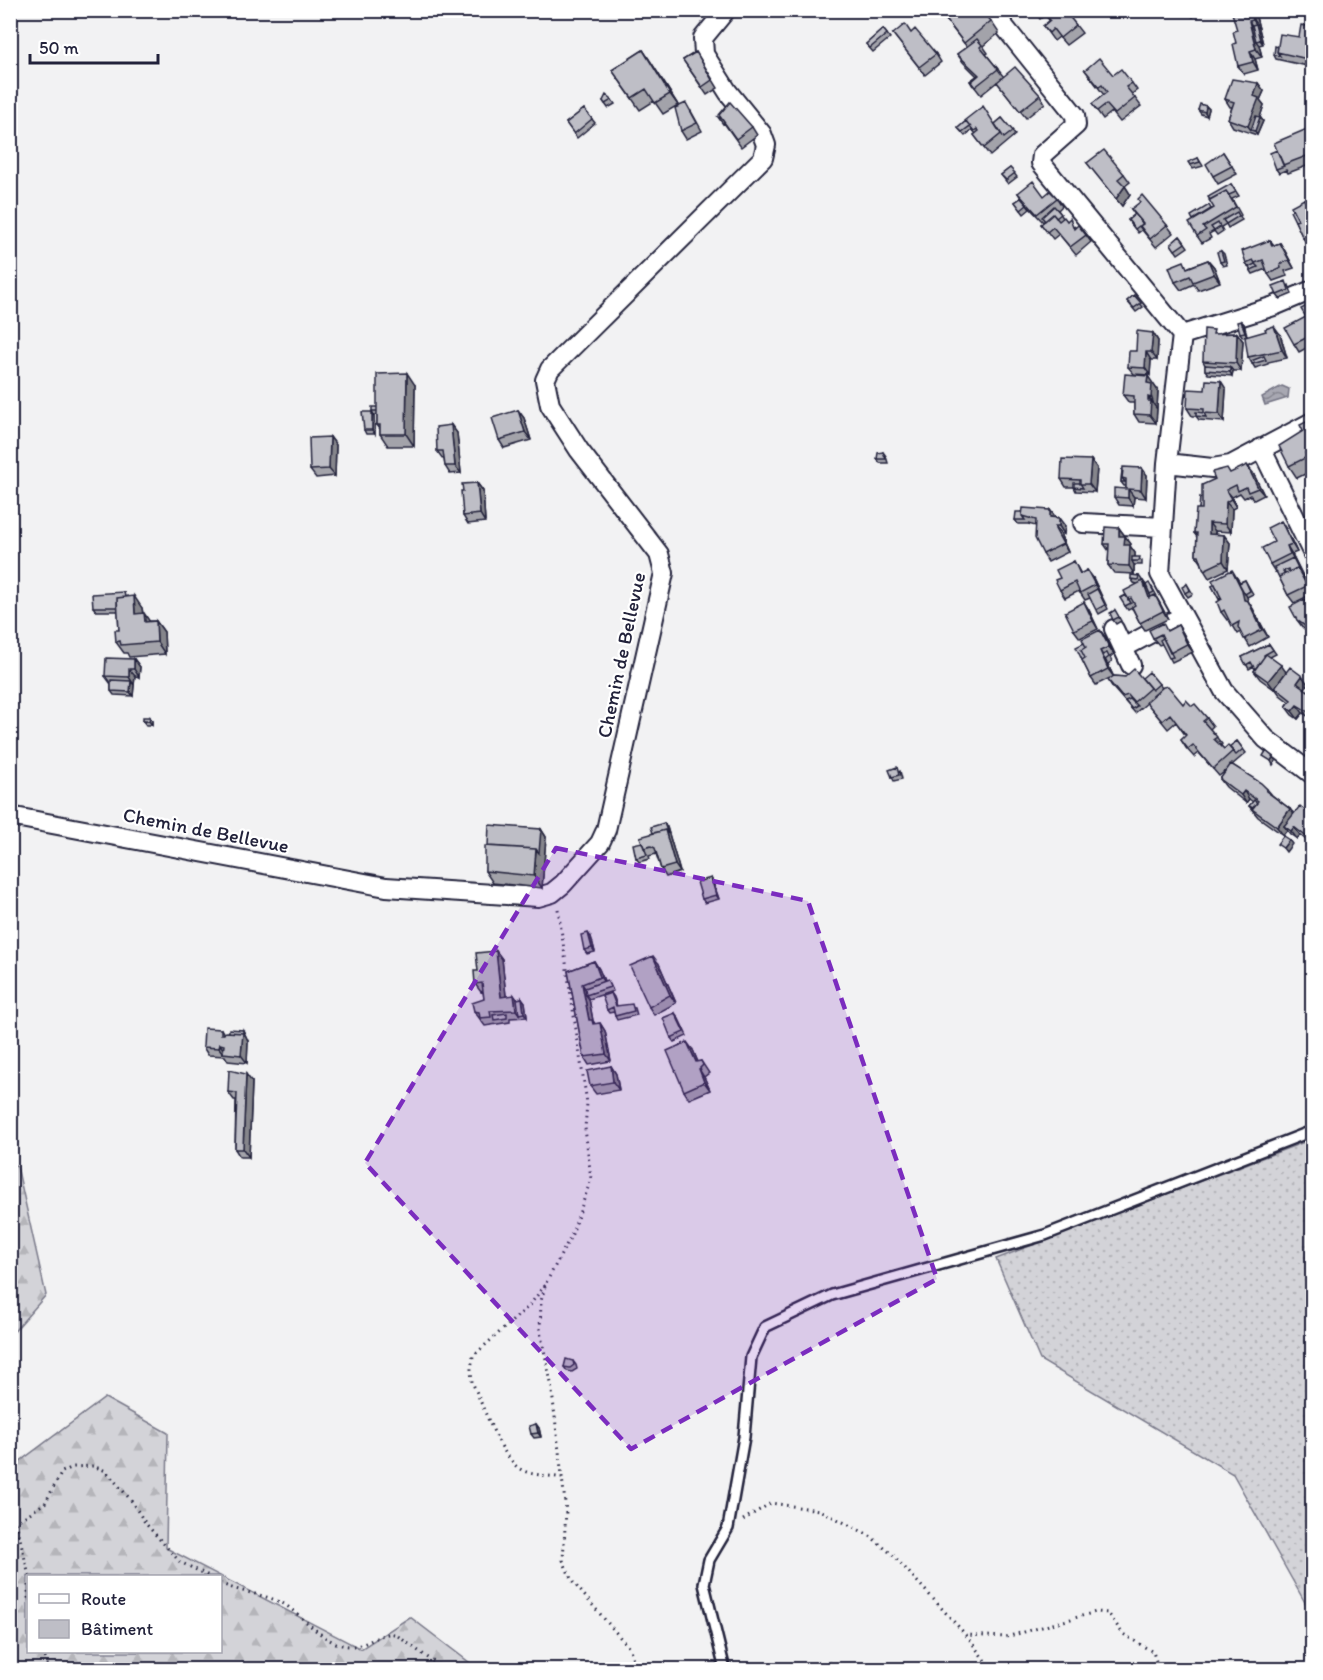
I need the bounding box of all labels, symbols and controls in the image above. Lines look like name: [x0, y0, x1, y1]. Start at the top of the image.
scale bar: [30, 27, 158, 65]
text: 50 m: [39, 37, 79, 59]
street label: Chemin de Bellevue: [592, 570, 650, 740]
street label: Chemin de Bellevue: [121, 802, 291, 858]
legend: [27, 1575, 222, 1653]
text: Route: [81, 1588, 126, 1610]
text: Bâtiment: [81, 1618, 154, 1640]

